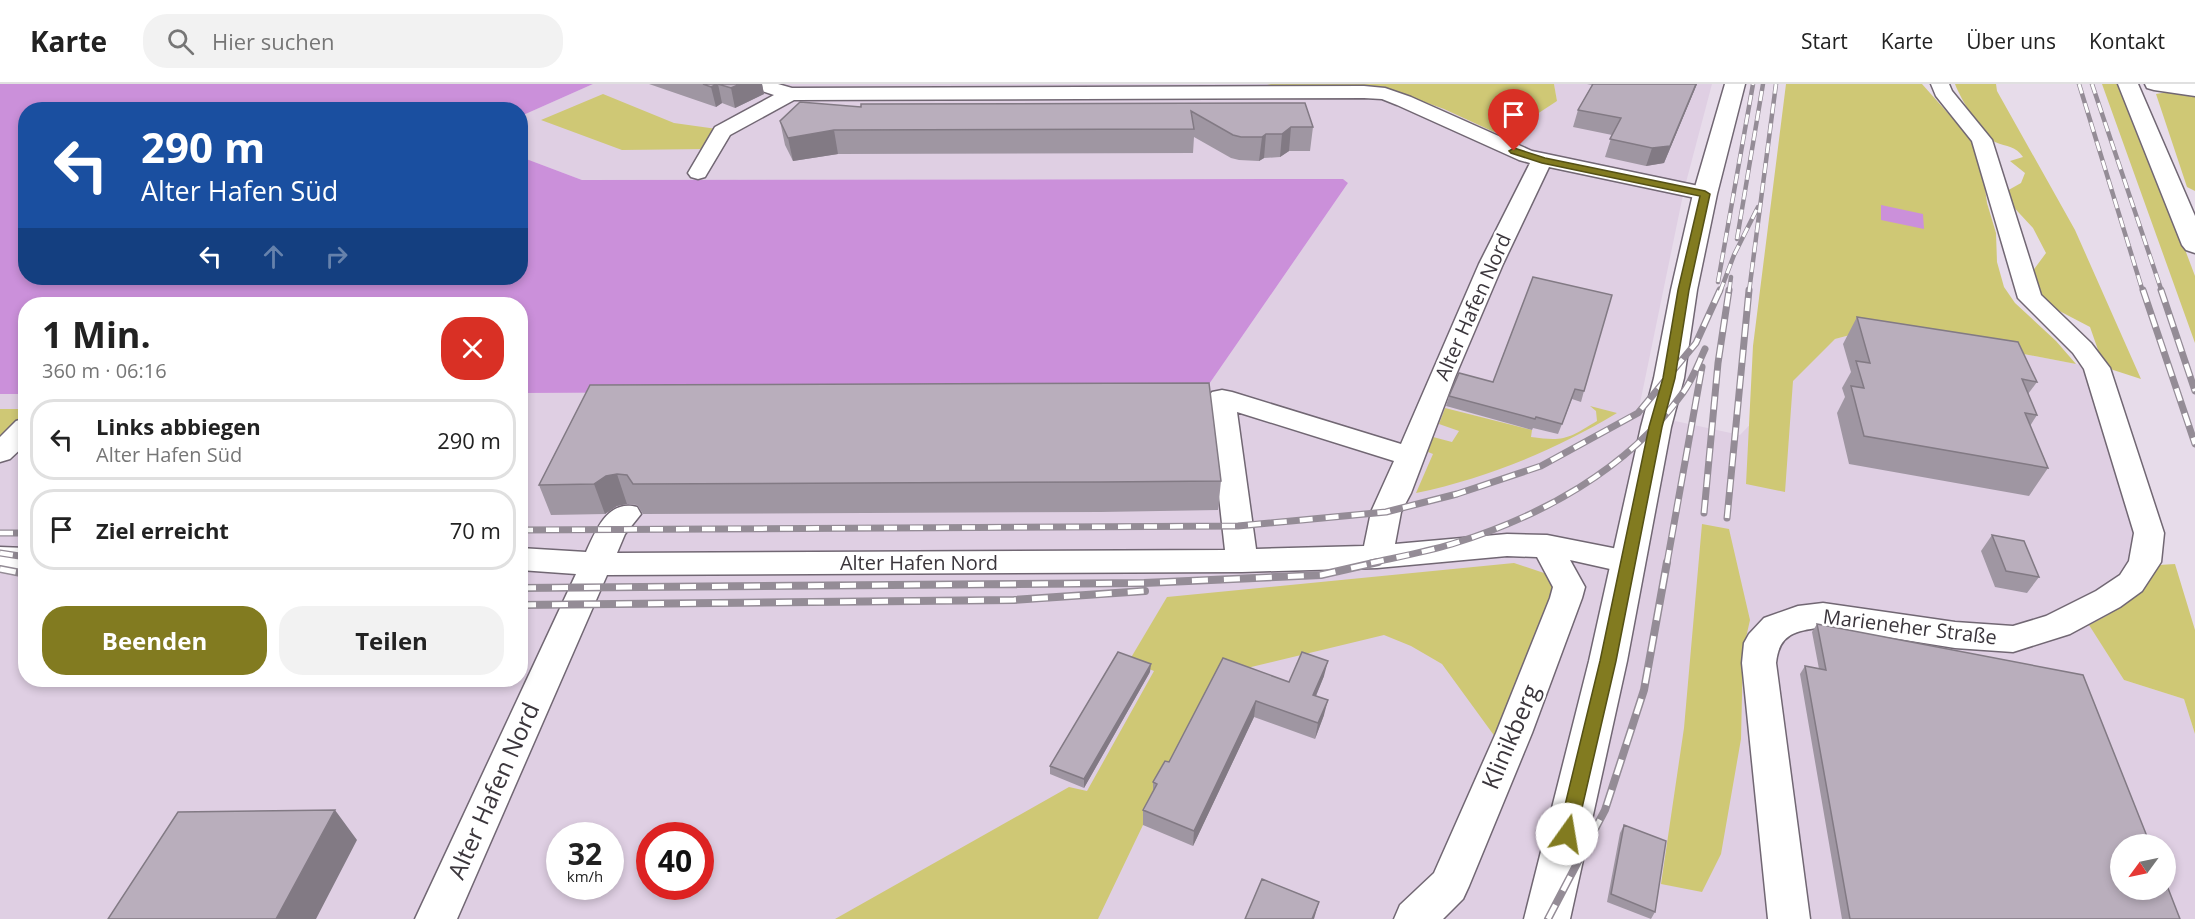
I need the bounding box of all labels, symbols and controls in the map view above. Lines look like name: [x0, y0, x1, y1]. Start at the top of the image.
search box: [143, 14, 563, 68]
text: Karte: [30, 22, 107, 60]
icon: search: [164, 25, 197, 58]
text: Hier suchen: [212, 26, 335, 56]
text: Start: [1801, 27, 1848, 55]
text: Karte: [1881, 27, 1933, 55]
text: Über uns: [1966, 27, 2056, 55]
text: Kontakt: [2089, 27, 2165, 55]
pin: [1488, 89, 1539, 151]
icon: arrive: [1497, 98, 1530, 131]
text: 290 m: [141, 118, 265, 175]
icon: left: [42, 126, 120, 204]
text: Alter Hafen Süd: [141, 172, 338, 209]
street label: Alter Hafen Nord: [1428, 229, 1517, 385]
icon: left: [194, 240, 227, 273]
icon: ahead: [257, 240, 290, 273]
icon: right: [320, 240, 353, 273]
text: 1 Min.: [42, 310, 151, 359]
button: close: [441, 317, 504, 380]
text: 360 m · 06:16: [42, 357, 167, 384]
text: Links abbiegen: [96, 411, 261, 441]
icon: left: [45, 423, 78, 456]
text: 290 m: [437, 425, 501, 455]
text: Alter Hafen Süd: [96, 441, 242, 468]
icon: arrive: [45, 513, 78, 546]
text: Ziel erreicht: [96, 515, 229, 545]
text: 70 m: [450, 515, 501, 545]
street label: Alter Hafen Nord: [840, 549, 998, 576]
street label: Marieneher Straße: [1822, 602, 1999, 651]
button: Beenden: [42, 606, 267, 675]
button: Teilen: [279, 606, 504, 675]
street label: Klinikberg: [1473, 679, 1547, 794]
street label: Alter Hafen Nord: [439, 697, 546, 884]
position arrow: [1535, 802, 1599, 866]
speed limit sign: 40: [636, 822, 714, 900]
text: 32: [568, 833, 602, 874]
north arrow: [2110, 834, 2176, 900]
map controls: [2110, 834, 2176, 900]
text: km/h: [567, 866, 603, 886]

